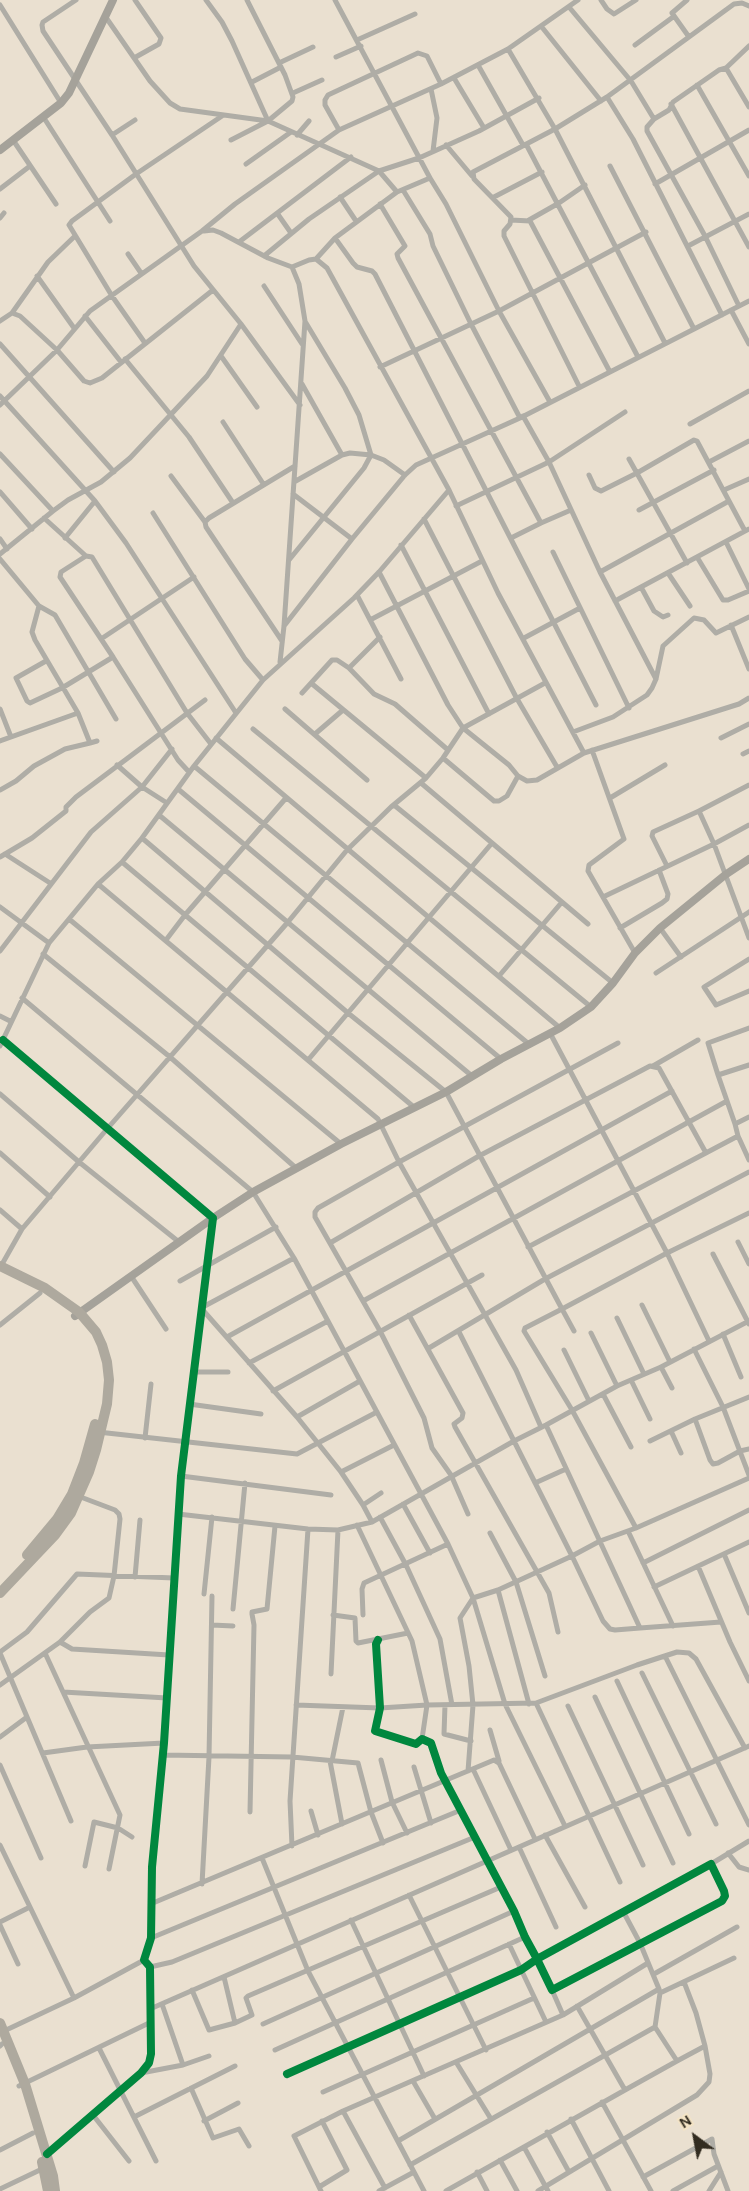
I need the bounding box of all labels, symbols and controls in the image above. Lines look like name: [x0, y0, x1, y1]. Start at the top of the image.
north arrow: [665, 2107, 725, 2167]
text: N: [675, 2110, 695, 2132]

